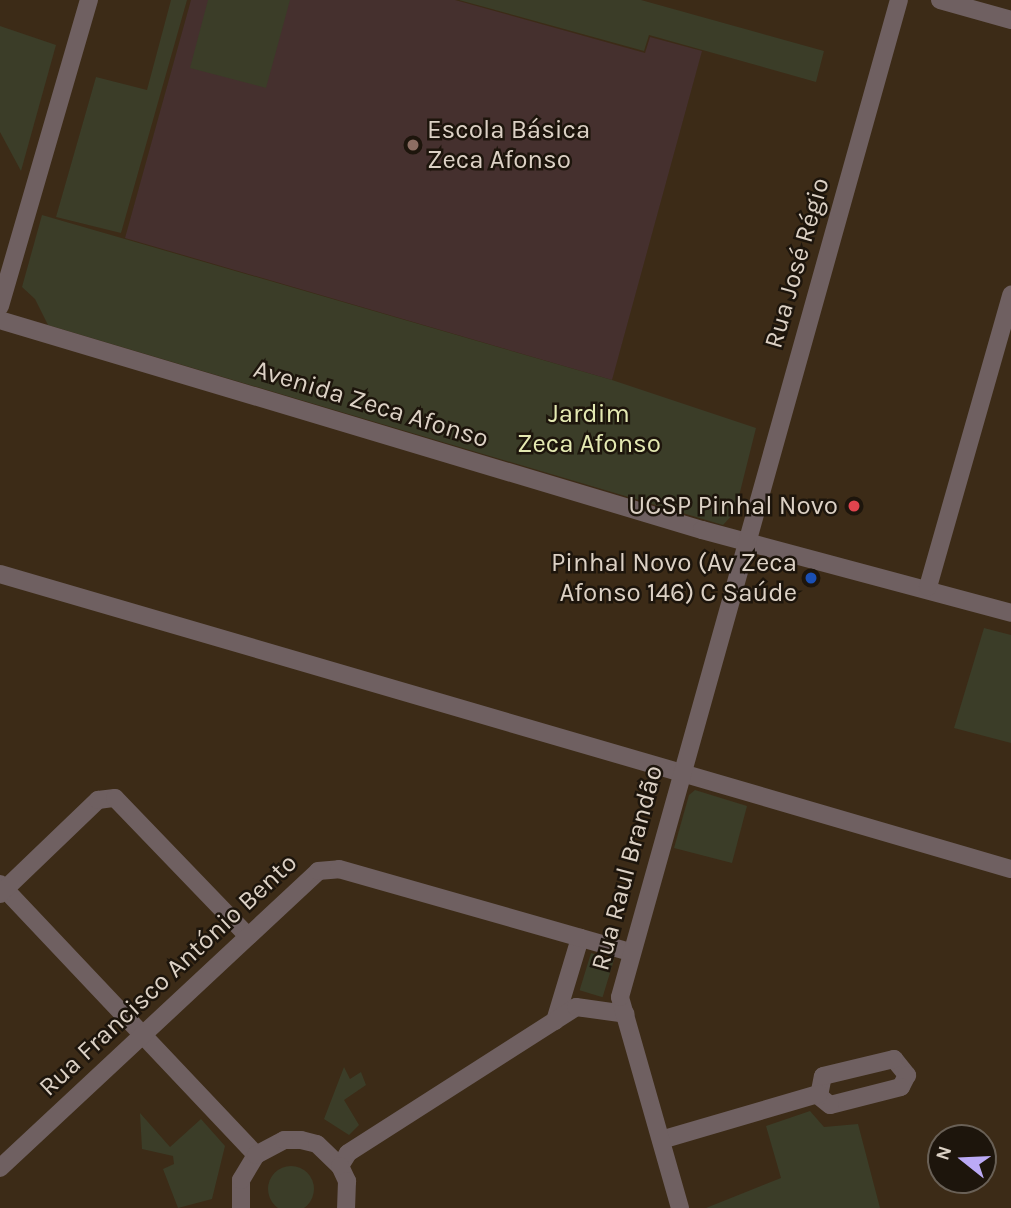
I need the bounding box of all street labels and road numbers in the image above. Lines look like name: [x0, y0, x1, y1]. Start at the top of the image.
street label: Rua José Régio: [758, 174, 836, 352]
street label: Avenida Zeca Afonso: [250, 353, 492, 455]
street label: Rua Raul Brandão: [585, 762, 669, 974]
street label: Rua Francisco António Bento: [33, 847, 303, 1103]

